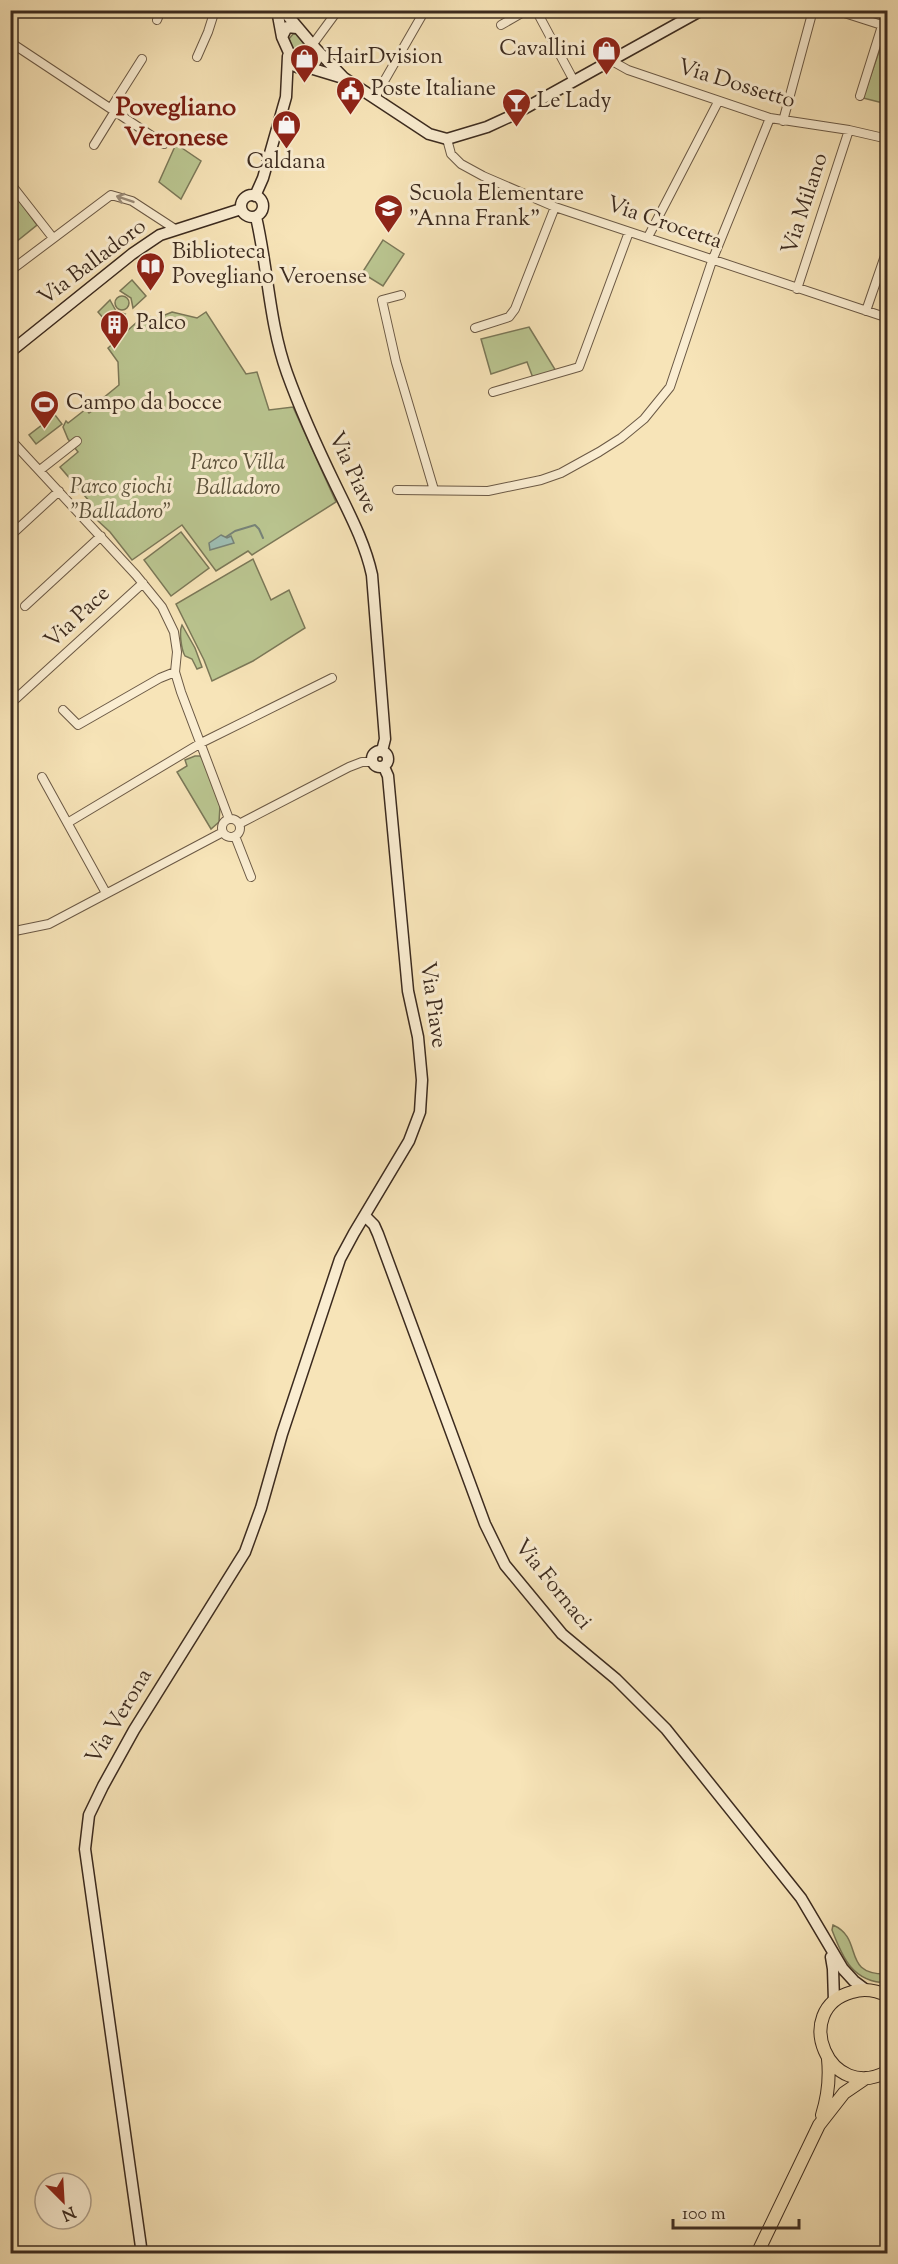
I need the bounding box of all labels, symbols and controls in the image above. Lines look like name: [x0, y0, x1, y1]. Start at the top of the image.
place label: Cavallini: [499, 34, 586, 66]
shop icon: Cavallini: [591, 34, 623, 76]
shop icon: HairDvision: [289, 42, 321, 84]
place label: HairDvision: [326, 42, 443, 74]
street label: Via Dossetto: [673, 52, 799, 118]
public building icon: Poste Italiane: [334, 74, 366, 116]
place label: Poste Italiane: [371, 74, 496, 106]
bar icon: Le Lady: [500, 86, 532, 128]
place label: Le Lady: [537, 86, 612, 118]
district label: Povegliano Veronese: [116, 90, 236, 157]
shop icon: Caldana: [270, 108, 302, 150]
place label: Caldana: [246, 147, 326, 179]
street label: Via Milano: [775, 149, 837, 259]
place label: Scuola Elementare "Anna Frank": [409, 179, 584, 236]
street label: Via Crocetta: [602, 189, 726, 259]
school or university icon: Scuola Elementare "Anna Frank": [372, 192, 404, 234]
one-way arrow: [116, 193, 135, 204]
street label: Via Balladoro: [32, 212, 154, 314]
place label: Biblioteca Povegliano Veroense: [172, 237, 367, 294]
library icon: Biblioteca Povegliano Veroense: [135, 250, 167, 292]
building icon: Palco: [99, 308, 131, 350]
place label: Palco: [136, 308, 186, 340]
sports icon: Campo da bocce: [29, 388, 61, 430]
place label: Campo da bocce: [66, 388, 222, 420]
street label: Via Piave: [319, 427, 385, 519]
park label: Parco Villa Balladoro: [191, 448, 286, 505]
park label: Parco giochi "Balladoro": [70, 472, 172, 529]
street label: Via Pace: [38, 579, 118, 657]
street label: Via Piave: [410, 960, 454, 1050]
street label: Via Fornaci: [505, 1533, 599, 1637]
street label: Via Verona: [79, 1663, 161, 1771]
north arrow: [33, 2171, 93, 2231]
scale bar: [673, 2192, 799, 2230]
text: N: [57, 2199, 79, 2226]
text: 100 m: [682, 2202, 726, 2228]

